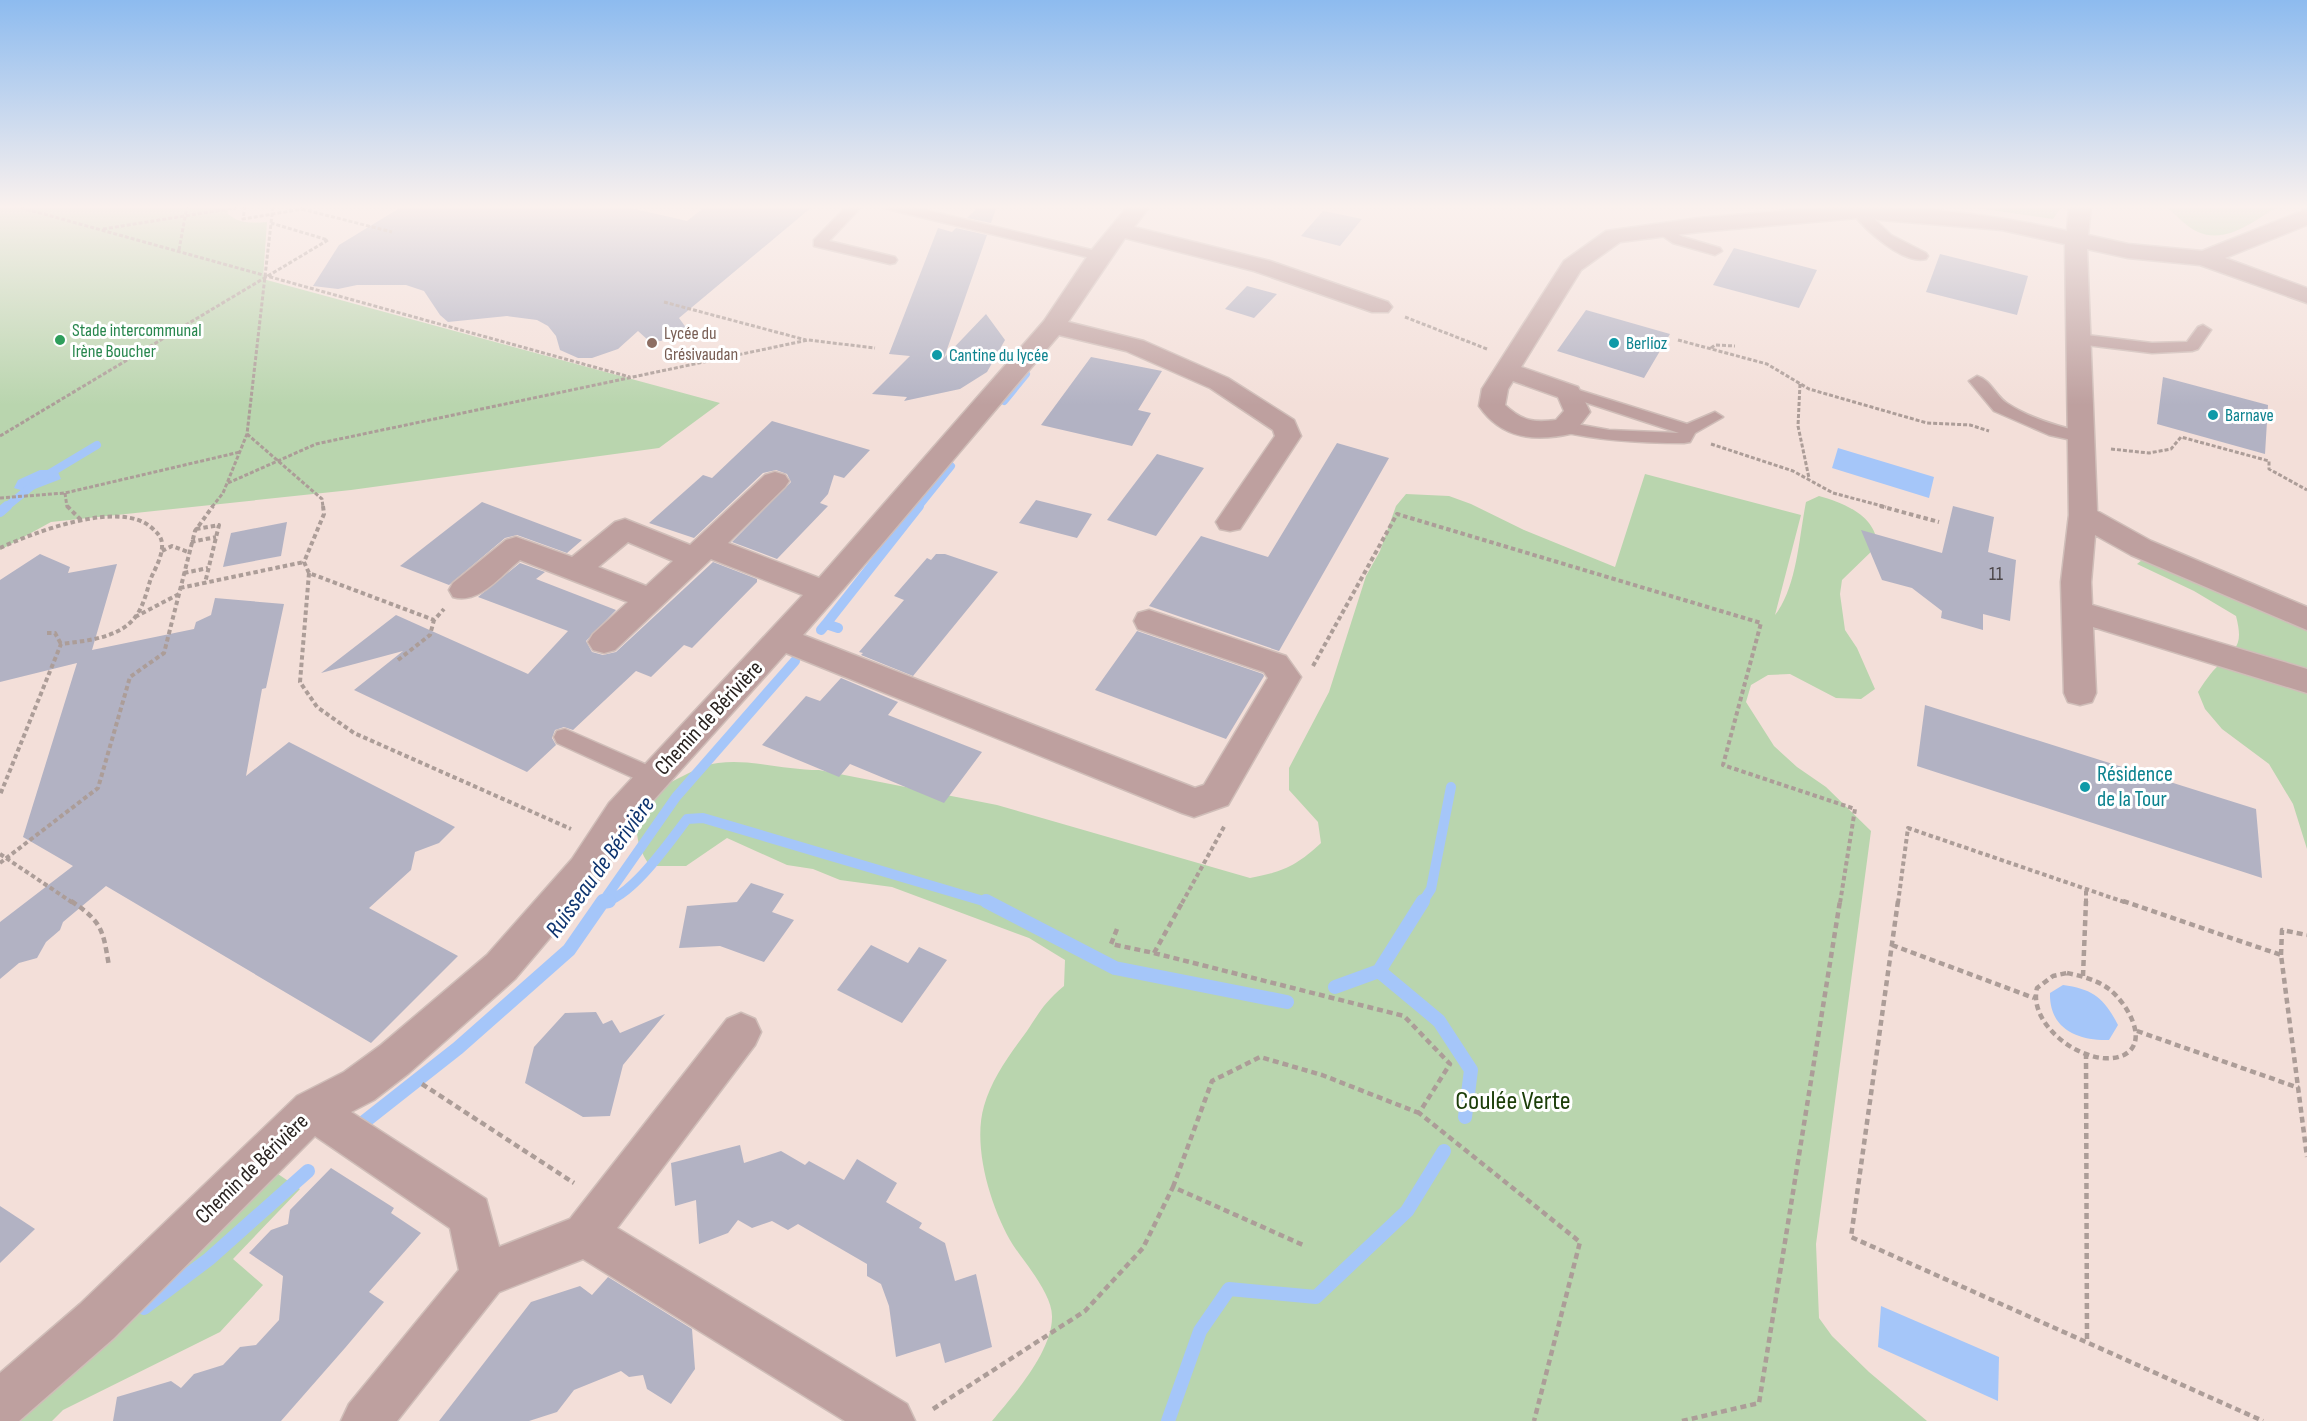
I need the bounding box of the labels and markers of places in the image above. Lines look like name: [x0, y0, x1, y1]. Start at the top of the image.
place label: Stade intercommunal Irène Boucher: [72, 320, 202, 362]
place label: Lycée du Grésivaudan: [664, 323, 738, 365]
marker: Stade intercommunal Irène Boucher: [53, 333, 67, 347]
place label: Berlioz: [1626, 333, 1668, 354]
marker: Lycée du Grésivaudan: [645, 336, 659, 350]
marker: Berlioz: [1607, 336, 1621, 350]
place label: Cantine du lycée: [949, 345, 1048, 366]
marker: Cantine du lycée: [930, 348, 944, 362]
place label: Barnave: [2225, 405, 2274, 426]
marker: Barnave: [2206, 408, 2220, 422]
place label: Résidence de la Tour: [2097, 761, 2173, 813]
marker: Résidence de la Tour: [2078, 780, 2092, 794]

